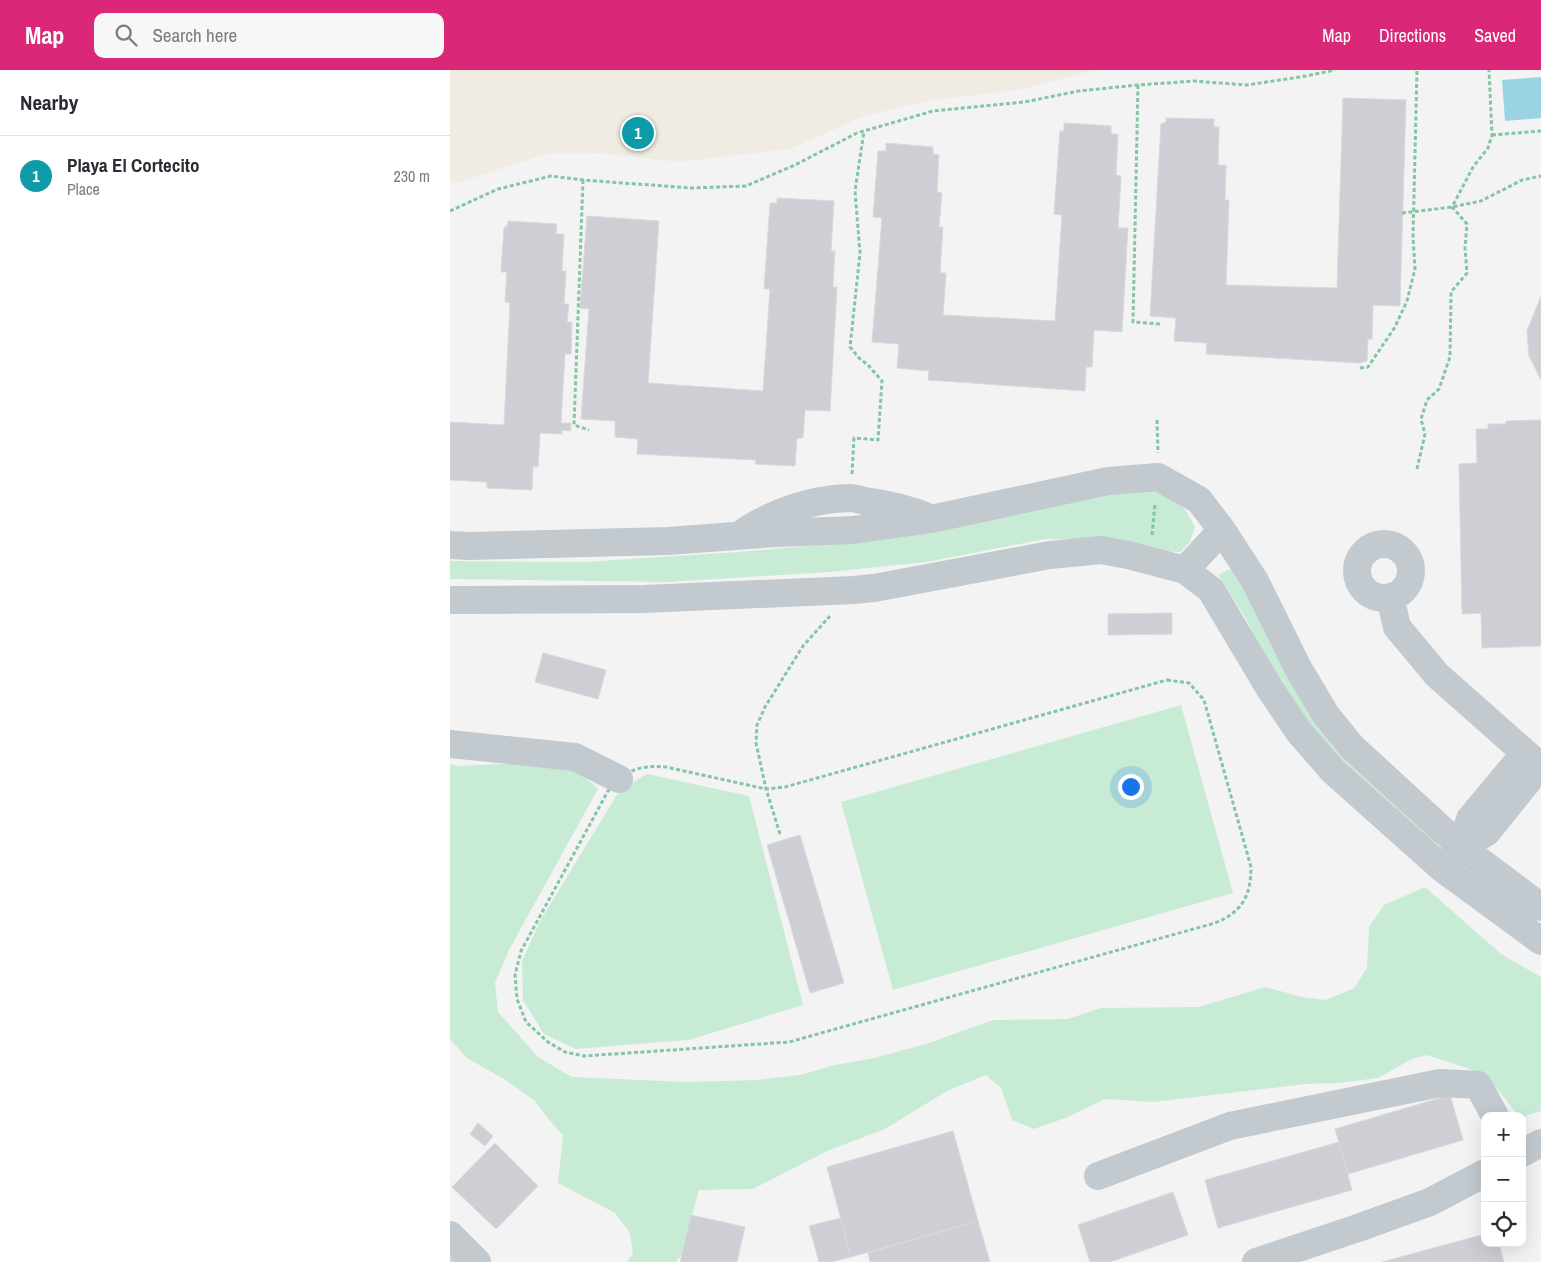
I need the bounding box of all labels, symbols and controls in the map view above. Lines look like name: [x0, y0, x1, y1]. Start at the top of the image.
search box: [94, 13, 444, 58]
text: Map: [25, 19, 64, 51]
icon: search: [112, 21, 140, 49]
text: Search here: [152, 22, 237, 48]
text: Map: [1322, 23, 1351, 48]
text: Directions: [1379, 23, 1446, 48]
text: Saved: [1474, 23, 1516, 48]
text: Nearby: [20, 88, 78, 117]
pin: 1: [622, 114, 654, 152]
text: Playa El Cortecito: [67, 152, 200, 178]
text: 1: [32, 165, 40, 187]
text: 230 m: [394, 165, 430, 187]
text: Place: [67, 178, 100, 200]
your location: [1118, 774, 1144, 800]
map controls: [1481, 1112, 1526, 1247]
button: +: [1481, 1112, 1526, 1157]
button: −: [1481, 1157, 1526, 1202]
button: locate: [1481, 1202, 1526, 1247]

